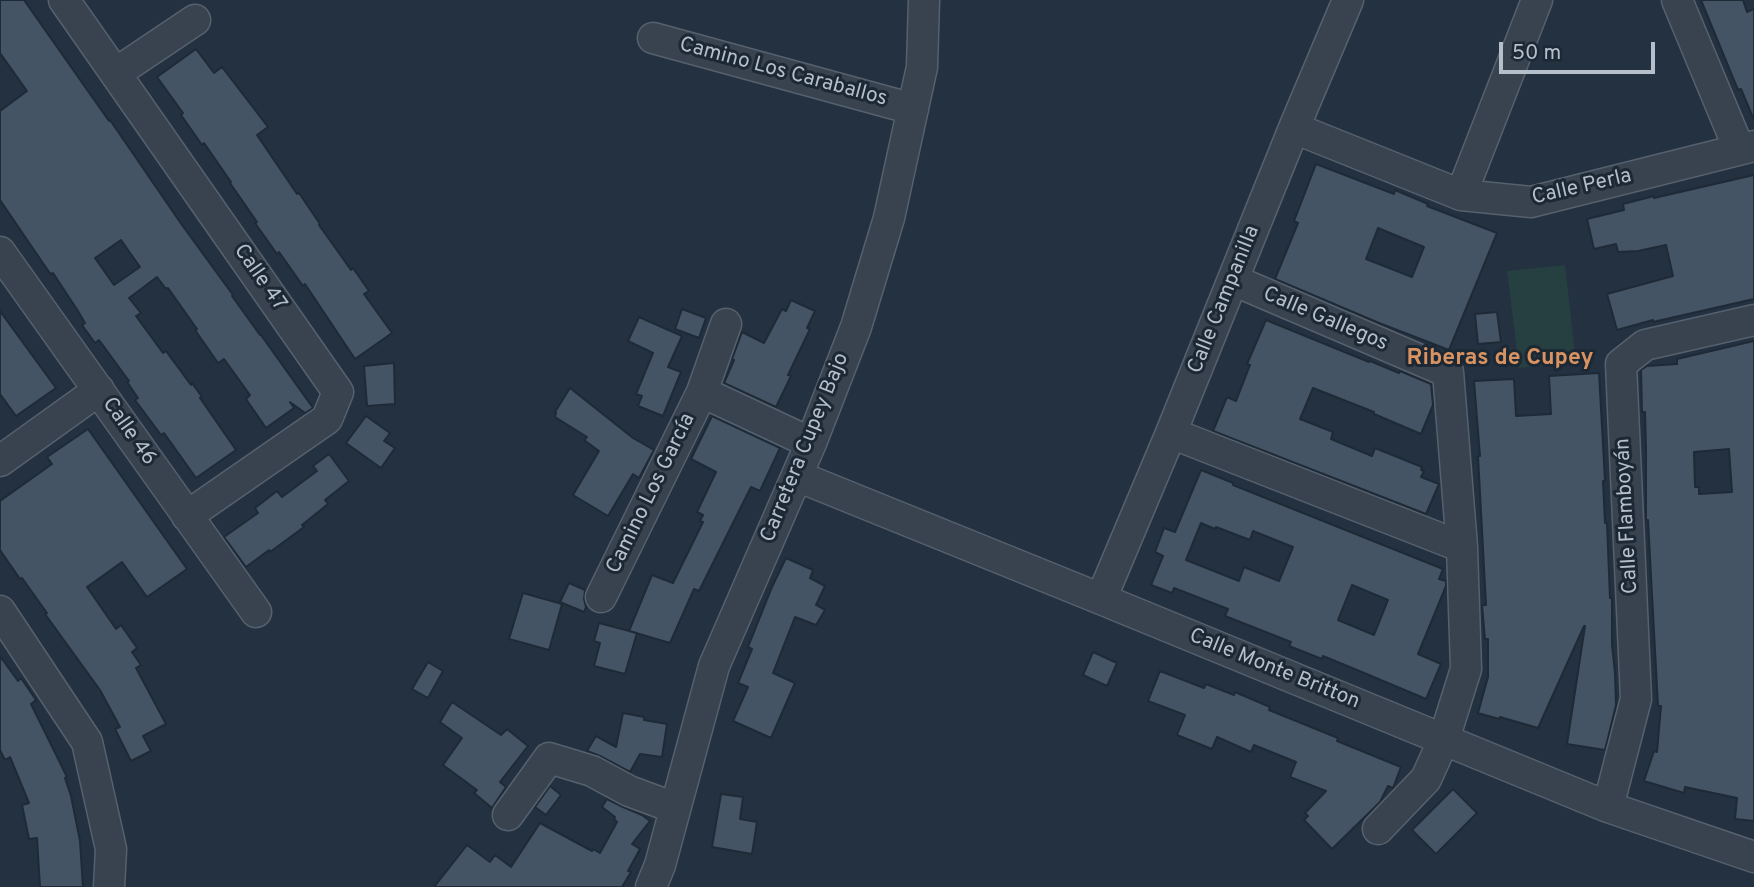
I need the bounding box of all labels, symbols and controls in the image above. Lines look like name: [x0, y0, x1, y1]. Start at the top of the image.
scale bar: [1502, 28, 1658, 72]
street label: Camino Los Caraballos: [676, 33, 890, 113]
text: 50 m: [1512, 40, 1561, 67]
street label: Calle Perla: [1530, 164, 1634, 212]
street label: Calle Campanilla: [1184, 222, 1266, 378]
street label: Calle 47: [227, 240, 291, 316]
street label: Calle Gallegos: [1259, 282, 1391, 358]
district label: Riberas de Cupey: [1407, 345, 1593, 373]
street label: Carretera Cupey Bajo: [756, 350, 856, 546]
street label: Calle 46: [95, 393, 161, 471]
street label: Camino Los García: [602, 410, 702, 578]
street label: Calle Flamboyán: [1611, 437, 1645, 595]
street label: Calle Monte Britton: [1185, 624, 1363, 716]

